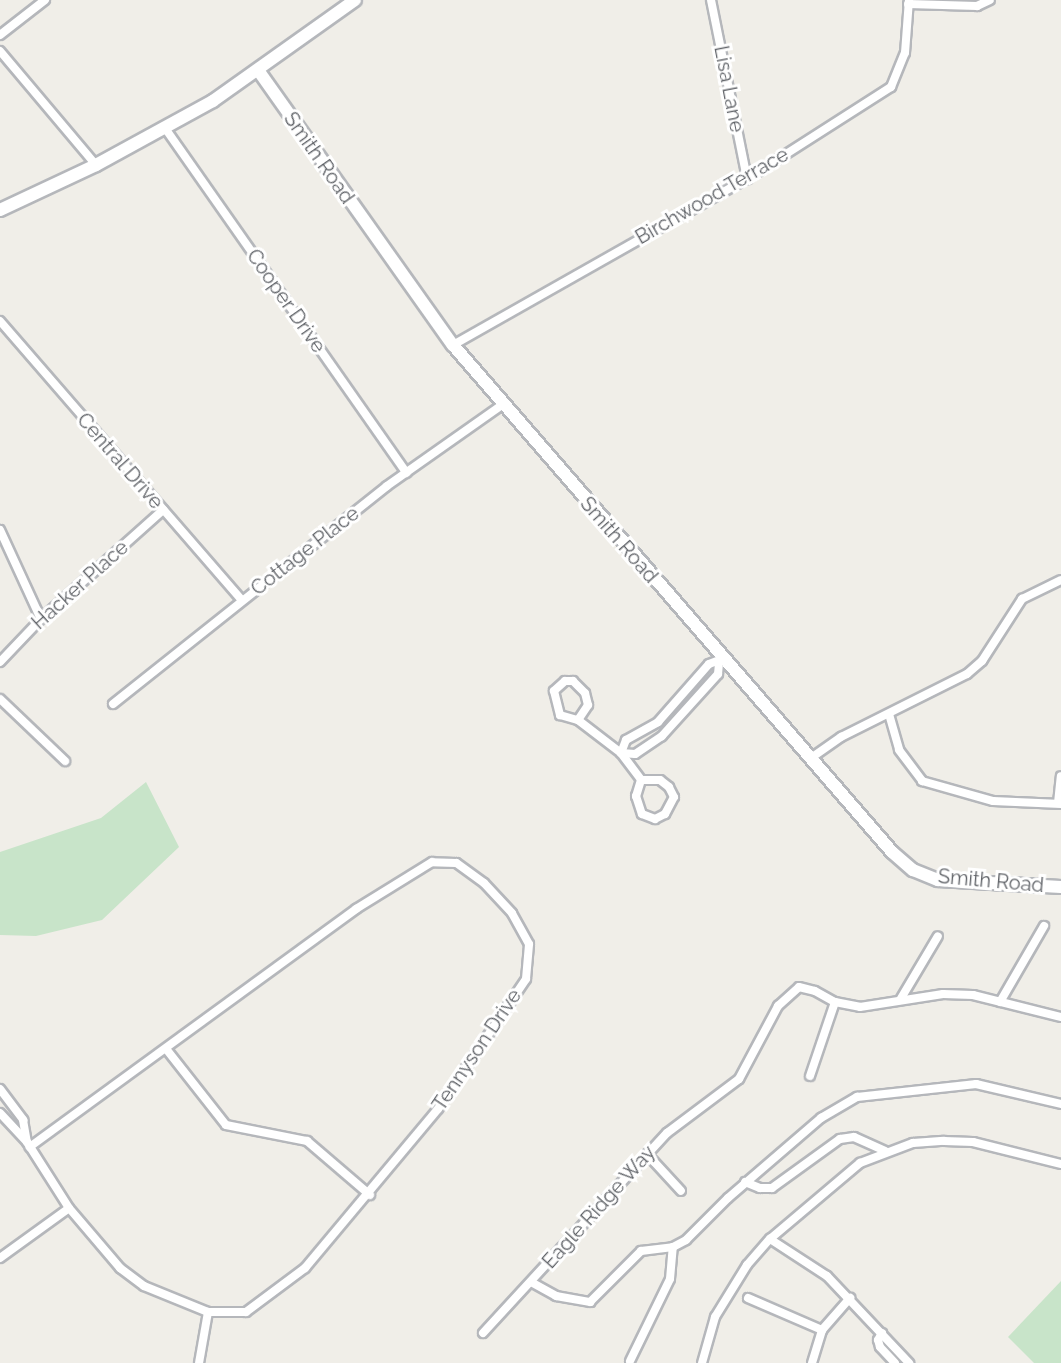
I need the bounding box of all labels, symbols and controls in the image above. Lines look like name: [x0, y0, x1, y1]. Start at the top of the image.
street label: Lisa Lane: [709, 44, 749, 134]
street label: Smith Road: [279, 108, 359, 208]
street label: Birchwood Terrace: [631, 142, 793, 250]
street label: Cooper Drive: [241, 244, 331, 358]
street label: Central Drive: [72, 408, 168, 514]
street label: Smith Road: [575, 492, 663, 588]
street label: Cottage Place: [246, 501, 364, 601]
street label: Hacker Place: [27, 535, 133, 635]
street label: Smith Road: [937, 864, 1045, 898]
street label: Tennyson Drive: [428, 985, 526, 1115]
street label: Eagle Ridge Way: [537, 1140, 661, 1274]

